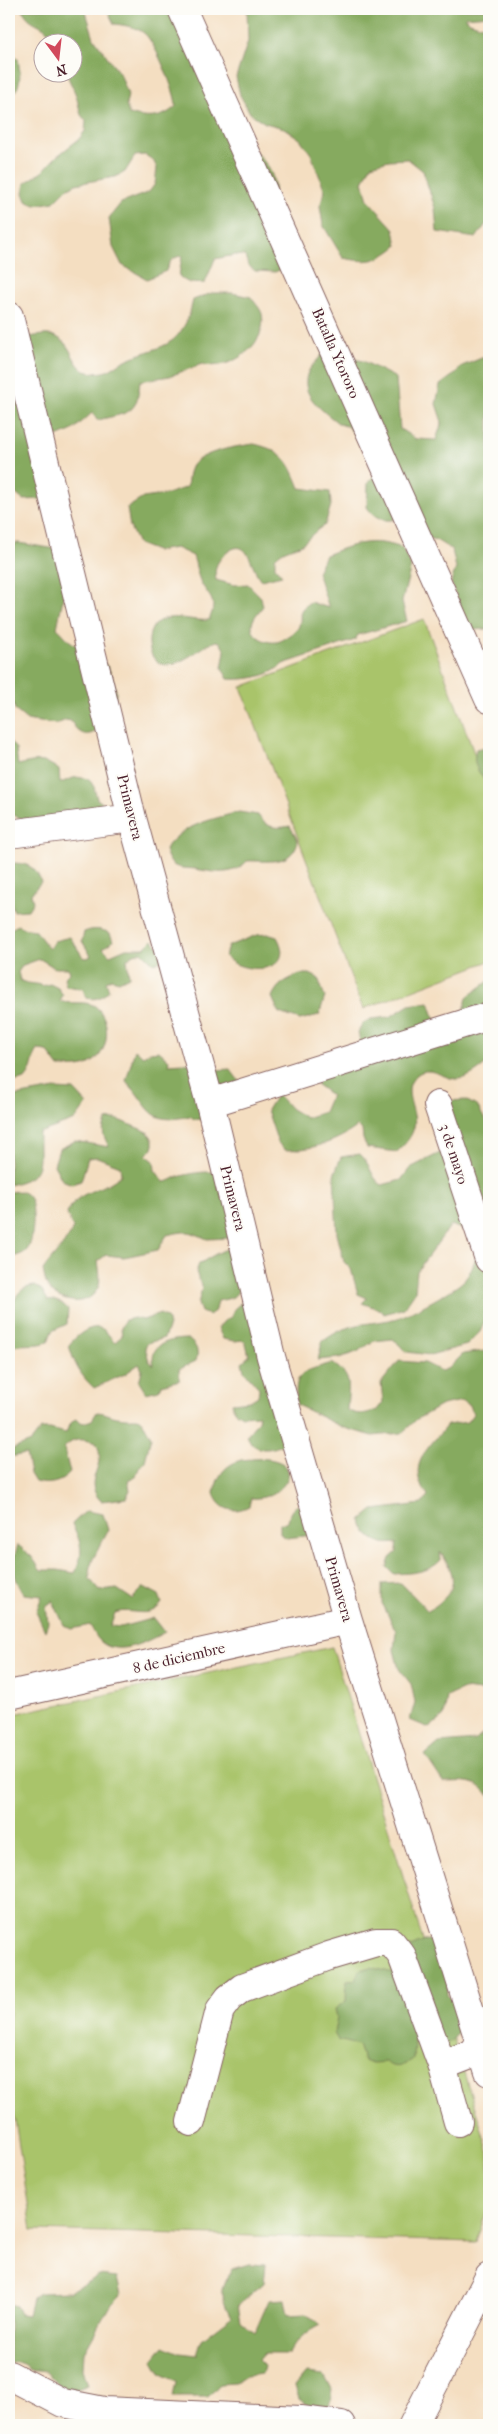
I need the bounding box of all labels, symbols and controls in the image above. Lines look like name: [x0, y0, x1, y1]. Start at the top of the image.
north arrow: [32, 32, 82, 82]
text: N: [54, 60, 69, 80]
street label: Batalla Ytororo: [308, 305, 364, 401]
street label: Primavera: [113, 772, 147, 843]
street label: 3 de mayo: [436, 1121, 472, 1187]
street label: Primavera: [216, 1163, 250, 1234]
street label: Primavera: [321, 1554, 357, 1625]
street label: 8 de diciembre: [131, 1638, 228, 1677]

